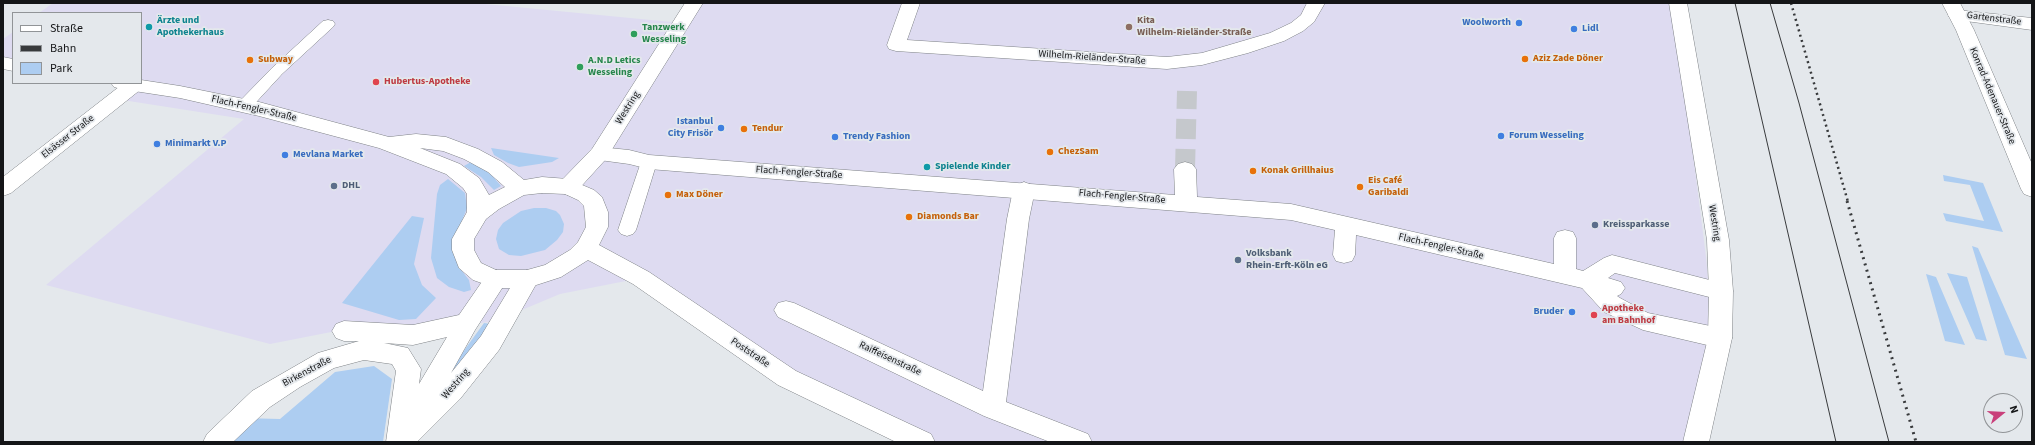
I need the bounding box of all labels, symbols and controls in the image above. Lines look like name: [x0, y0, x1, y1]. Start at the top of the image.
street label: Gartenstraße: [1966, 10, 2022, 28]
legend: [12, 12, 142, 84]
place label: Ärzte und Apothekerhaus: [157, 15, 224, 38]
place label: Kita Wilhelm-Rieländer-Straße: [1137, 15, 1252, 38]
place label: Woolworth: [1462, 17, 1511, 29]
marker: Woolworth: [1514, 18, 1524, 28]
text: Straße: [50, 20, 83, 37]
marker: Ärzte und Apothekerhaus: [144, 22, 154, 32]
place label: Tanzwerk Wesseling: [642, 22, 686, 46]
marker: Kita Wilhelm-Rieländer-Straße: [1124, 22, 1134, 32]
place label: Lidl: [1582, 23, 1599, 35]
marker: Lidl: [1569, 24, 1579, 34]
marker: Tanzwerk Wesseling: [629, 29, 639, 39]
text: Bahn: [50, 40, 76, 57]
street label: Konrad-Adenauer-Straße: [1966, 46, 2018, 146]
street label: Wilhelm-Rieländer-Straße: [1038, 48, 1146, 68]
place label: Aziz Zade Döner: [1533, 53, 1603, 65]
place label: Subway: [258, 54, 293, 66]
marker: Aziz Zade Döner: [1520, 54, 1530, 64]
marker: Subway: [245, 55, 255, 65]
place label: A.N.D Letics Wesseling: [588, 55, 641, 78]
text: Park: [50, 60, 72, 77]
marker: A.N.D Letics Wesseling: [575, 62, 585, 72]
place label: Hubertus-Apotheke: [384, 76, 471, 88]
marker: Hubertus-Apotheke: [371, 77, 381, 87]
street label: Westring: [613, 89, 643, 127]
street label: Flach-Fengler-Straße: [210, 93, 298, 125]
street label: Elsässer Straße: [39, 113, 97, 161]
place label: Istanbul City Frisör: [668, 116, 713, 140]
marker: Istanbul City Frisör: [716, 123, 726, 133]
place label: Tendur: [752, 123, 783, 135]
marker: Tendur: [739, 124, 749, 134]
place label: Forum Wesseling: [1509, 130, 1584, 142]
place label: Trendy Fashion: [843, 131, 910, 143]
marker: Forum Wesseling: [1496, 131, 1506, 141]
marker: Trendy Fashion: [830, 132, 840, 142]
place label: Minimarkt V.P: [165, 138, 226, 150]
marker: Minimarkt V.P: [152, 139, 162, 149]
place label: ChezSam: [1058, 146, 1099, 158]
marker: ChezSam: [1045, 147, 1055, 157]
place label: Mevlana Market: [293, 149, 363, 161]
marker: Mevlana Market: [280, 150, 290, 160]
place label: Spielende Kinder: [935, 161, 1010, 173]
marker: Spielende Kinder: [922, 162, 932, 172]
street label: Flach-Fengler-Straße: [755, 164, 843, 182]
place label: Konak Grillhaius: [1261, 165, 1334, 177]
marker: Konak Grillhaius: [1248, 166, 1258, 176]
place label: Eis Café Garibaldi: [1368, 175, 1409, 198]
place label: DHL: [342, 180, 360, 192]
marker: DHL: [329, 181, 339, 191]
marker: Eis Café Garibaldi: [1355, 182, 1365, 192]
street label: Flach-Fengler-Straße: [1078, 187, 1166, 207]
place label: Max Döner: [676, 189, 723, 201]
marker: Max Döner: [663, 190, 673, 200]
street label: Westring: [1705, 204, 1723, 242]
place label: Diamonds Bar: [917, 211, 979, 223]
marker: Diamonds Bar: [904, 212, 914, 222]
place label: Kreissparkasse: [1603, 219, 1669, 231]
marker: Kreissparkasse: [1590, 220, 1600, 230]
street label: Flach-Fengler-Straße: [1397, 231, 1485, 263]
place label: Volksbank Rhein-Erft-Köln eG: [1246, 248, 1328, 272]
marker: Volksbank Rhein-Erft-Köln eG: [1233, 255, 1243, 265]
place label: Apotheke am Bahnhof: [1602, 303, 1655, 326]
place label: Bruder: [1533, 306, 1564, 318]
marker: Bruder: [1567, 307, 1577, 317]
marker: Apotheke am Bahnhof: [1589, 310, 1599, 320]
street label: Poststraße: [728, 336, 772, 370]
street label: Raiffeisenstraße: [857, 339, 923, 379]
street label: Birkenstraße: [281, 354, 333, 390]
street label: Westring: [439, 366, 473, 402]
north arrow: [1983, 393, 2023, 433]
text: N: [2006, 404, 2022, 415]

